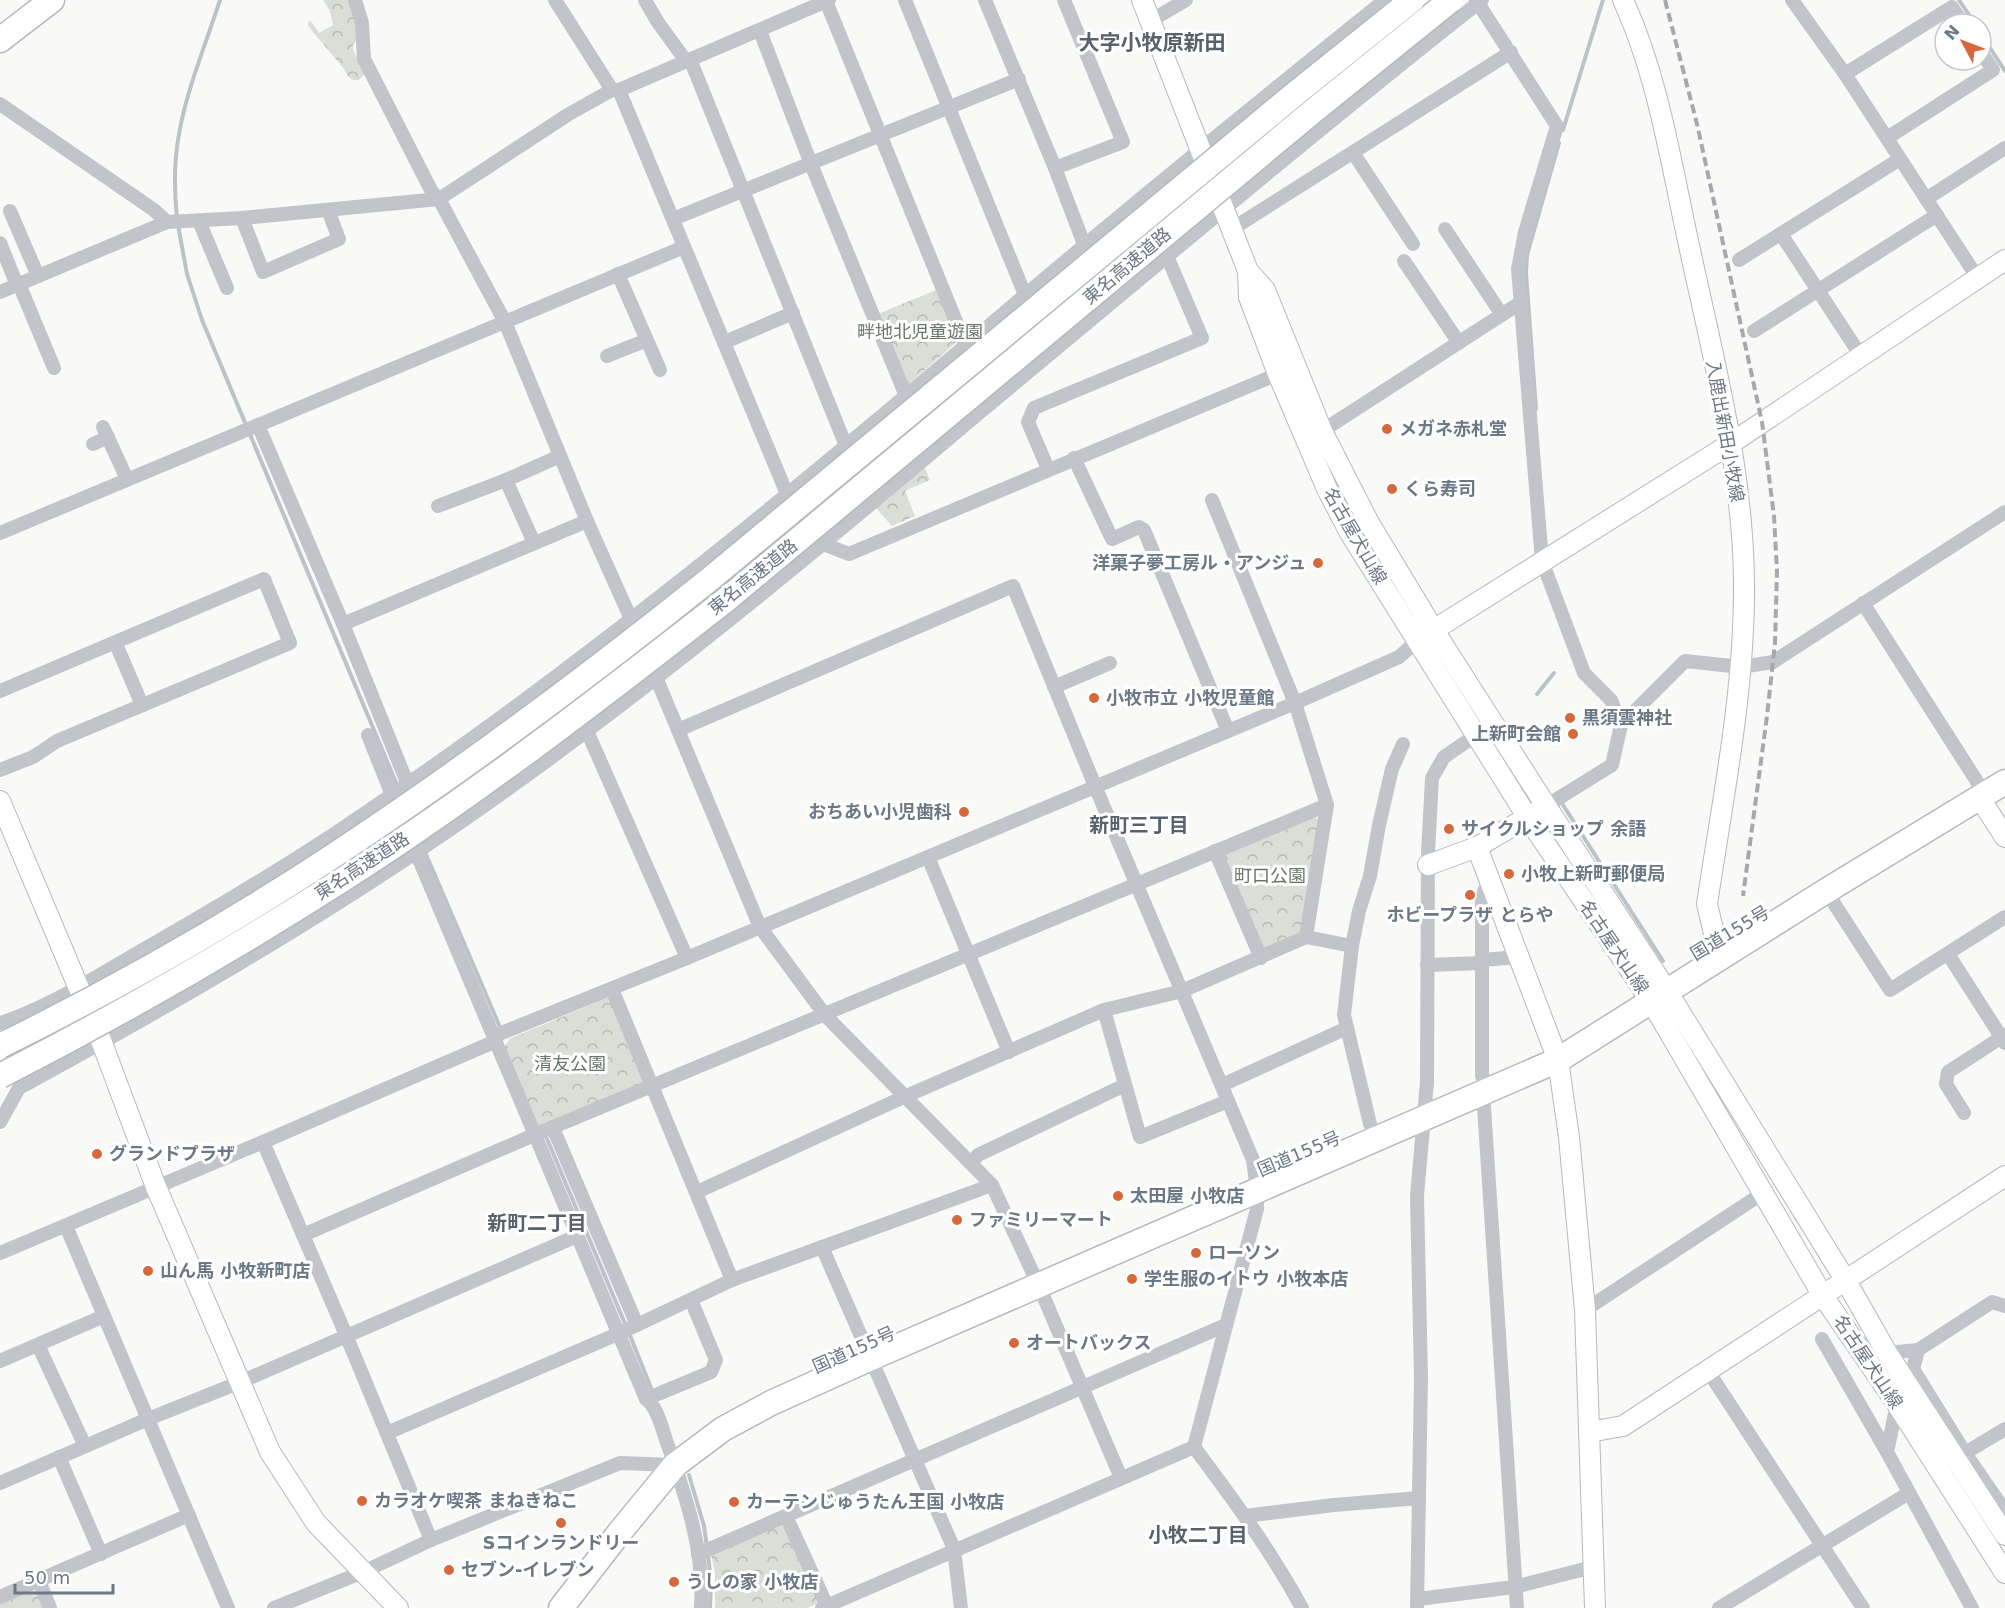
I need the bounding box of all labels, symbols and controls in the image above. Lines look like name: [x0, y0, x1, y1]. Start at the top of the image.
north arrow: [1933, 12, 1993, 72]
text: N: [1940, 21, 1964, 44]
district label: 大字小牧原新田: [1079, 31, 1226, 55]
street label: 東名高速道路: [1079, 223, 1175, 308]
park label: 畔地北児童遊園: [857, 321, 983, 342]
street label: 入鹿出新田小牧線: [1703, 358, 1748, 504]
place label: メガネ赤札堂: [1399, 418, 1507, 439]
marker: メガネ赤札堂: [1380, 422, 1394, 436]
place label: くら寿司: [1404, 478, 1476, 499]
marker: くら寿司: [1385, 482, 1399, 496]
street label: 名古屋犬山線: [1319, 484, 1392, 588]
street label: 東名高速道路: [704, 534, 801, 619]
place label: 洋菓子夢工房ル・アンジュ: [1092, 552, 1306, 573]
marker: 洋菓子夢工房ル・アンジュ: [1311, 556, 1325, 570]
place label: 小牧市立 小牧児童館: [1106, 687, 1274, 708]
marker: 小牧市立 小牧児童館: [1087, 691, 1101, 705]
place label: 黒須雲神社: [1582, 707, 1672, 728]
marker: 黒須雲神社: [1563, 711, 1577, 725]
place label: 上新町会館: [1471, 723, 1561, 744]
marker: 上新町会館: [1566, 727, 1580, 741]
place label: おちあい小児歯科: [808, 801, 952, 822]
marker: おちあい小児歯科: [957, 805, 971, 819]
district label: 新町三丁目: [1089, 813, 1189, 837]
place label: サイクルショップ 余語: [1461, 818, 1646, 839]
marker: サイクルショップ 余語: [1442, 822, 1456, 836]
street label: 東名高速道路: [311, 827, 413, 904]
place label: 小牧上新町郵便局: [1521, 863, 1665, 884]
park label: 町口公園: [1234, 865, 1306, 886]
marker: 小牧上新町郵便局: [1502, 867, 1516, 881]
marker: ホビープラザ とらや: [1463, 888, 1477, 902]
street label: 名古屋犬山線: [1576, 896, 1653, 997]
street label: 国道155号: [1686, 901, 1773, 964]
place label: ホビープラザ とらや: [1386, 904, 1554, 925]
park label: 清友公園: [534, 1053, 606, 1074]
street label: 国道155号: [1254, 1127, 1344, 1180]
place label: グランドプラザ: [109, 1143, 235, 1164]
marker: グランドプラザ: [90, 1147, 104, 1161]
place label: 太田屋 小牧店: [1130, 1185, 1244, 1206]
marker: 太田屋 小牧店: [1111, 1189, 1125, 1203]
place label: ファミリーマート: [969, 1209, 1113, 1230]
district label: 新町二丁目: [487, 1211, 587, 1235]
marker: ファミリーマート: [950, 1213, 964, 1227]
place label: ローソン: [1208, 1242, 1280, 1263]
marker: ローソン: [1189, 1246, 1203, 1260]
place label: 山ん馬 小牧新町店: [160, 1260, 310, 1281]
marker: 山ん馬 小牧新町店: [141, 1264, 155, 1278]
place label: 学生服のイトウ 小牧本店: [1144, 1268, 1348, 1289]
marker: 学生服のイトウ 小牧本店: [1125, 1272, 1139, 1286]
street label: 名古屋犬山線: [1830, 1311, 1907, 1412]
street label: 国道155号: [809, 1322, 898, 1377]
place label: オートバックス: [1026, 1332, 1151, 1353]
marker: オートバックス: [1007, 1336, 1021, 1350]
place label: カラオケ喫茶 まねきねこ: [374, 1490, 578, 1511]
place label: カーテンじゅうたん王国 小牧店: [746, 1491, 1004, 1512]
marker: カラオケ喫茶 まねきねこ: [355, 1494, 369, 1508]
marker: カーテンじゅうたん王国 小牧店: [727, 1495, 741, 1509]
marker: Sコインランドリー: [554, 1516, 568, 1530]
district label: 小牧二丁目: [1148, 1523, 1248, 1547]
place label: Sコインランドリー: [483, 1532, 639, 1553]
scale bar: [15, 1557, 112, 1595]
place label: セブン-イレブン: [461, 1559, 594, 1580]
marker: セブン-イレブン: [442, 1563, 456, 1577]
text: 50 m: [24, 1567, 70, 1588]
place label: うしの家 小牧店: [686, 1571, 818, 1592]
marker: うしの家 小牧店: [667, 1575, 681, 1589]

